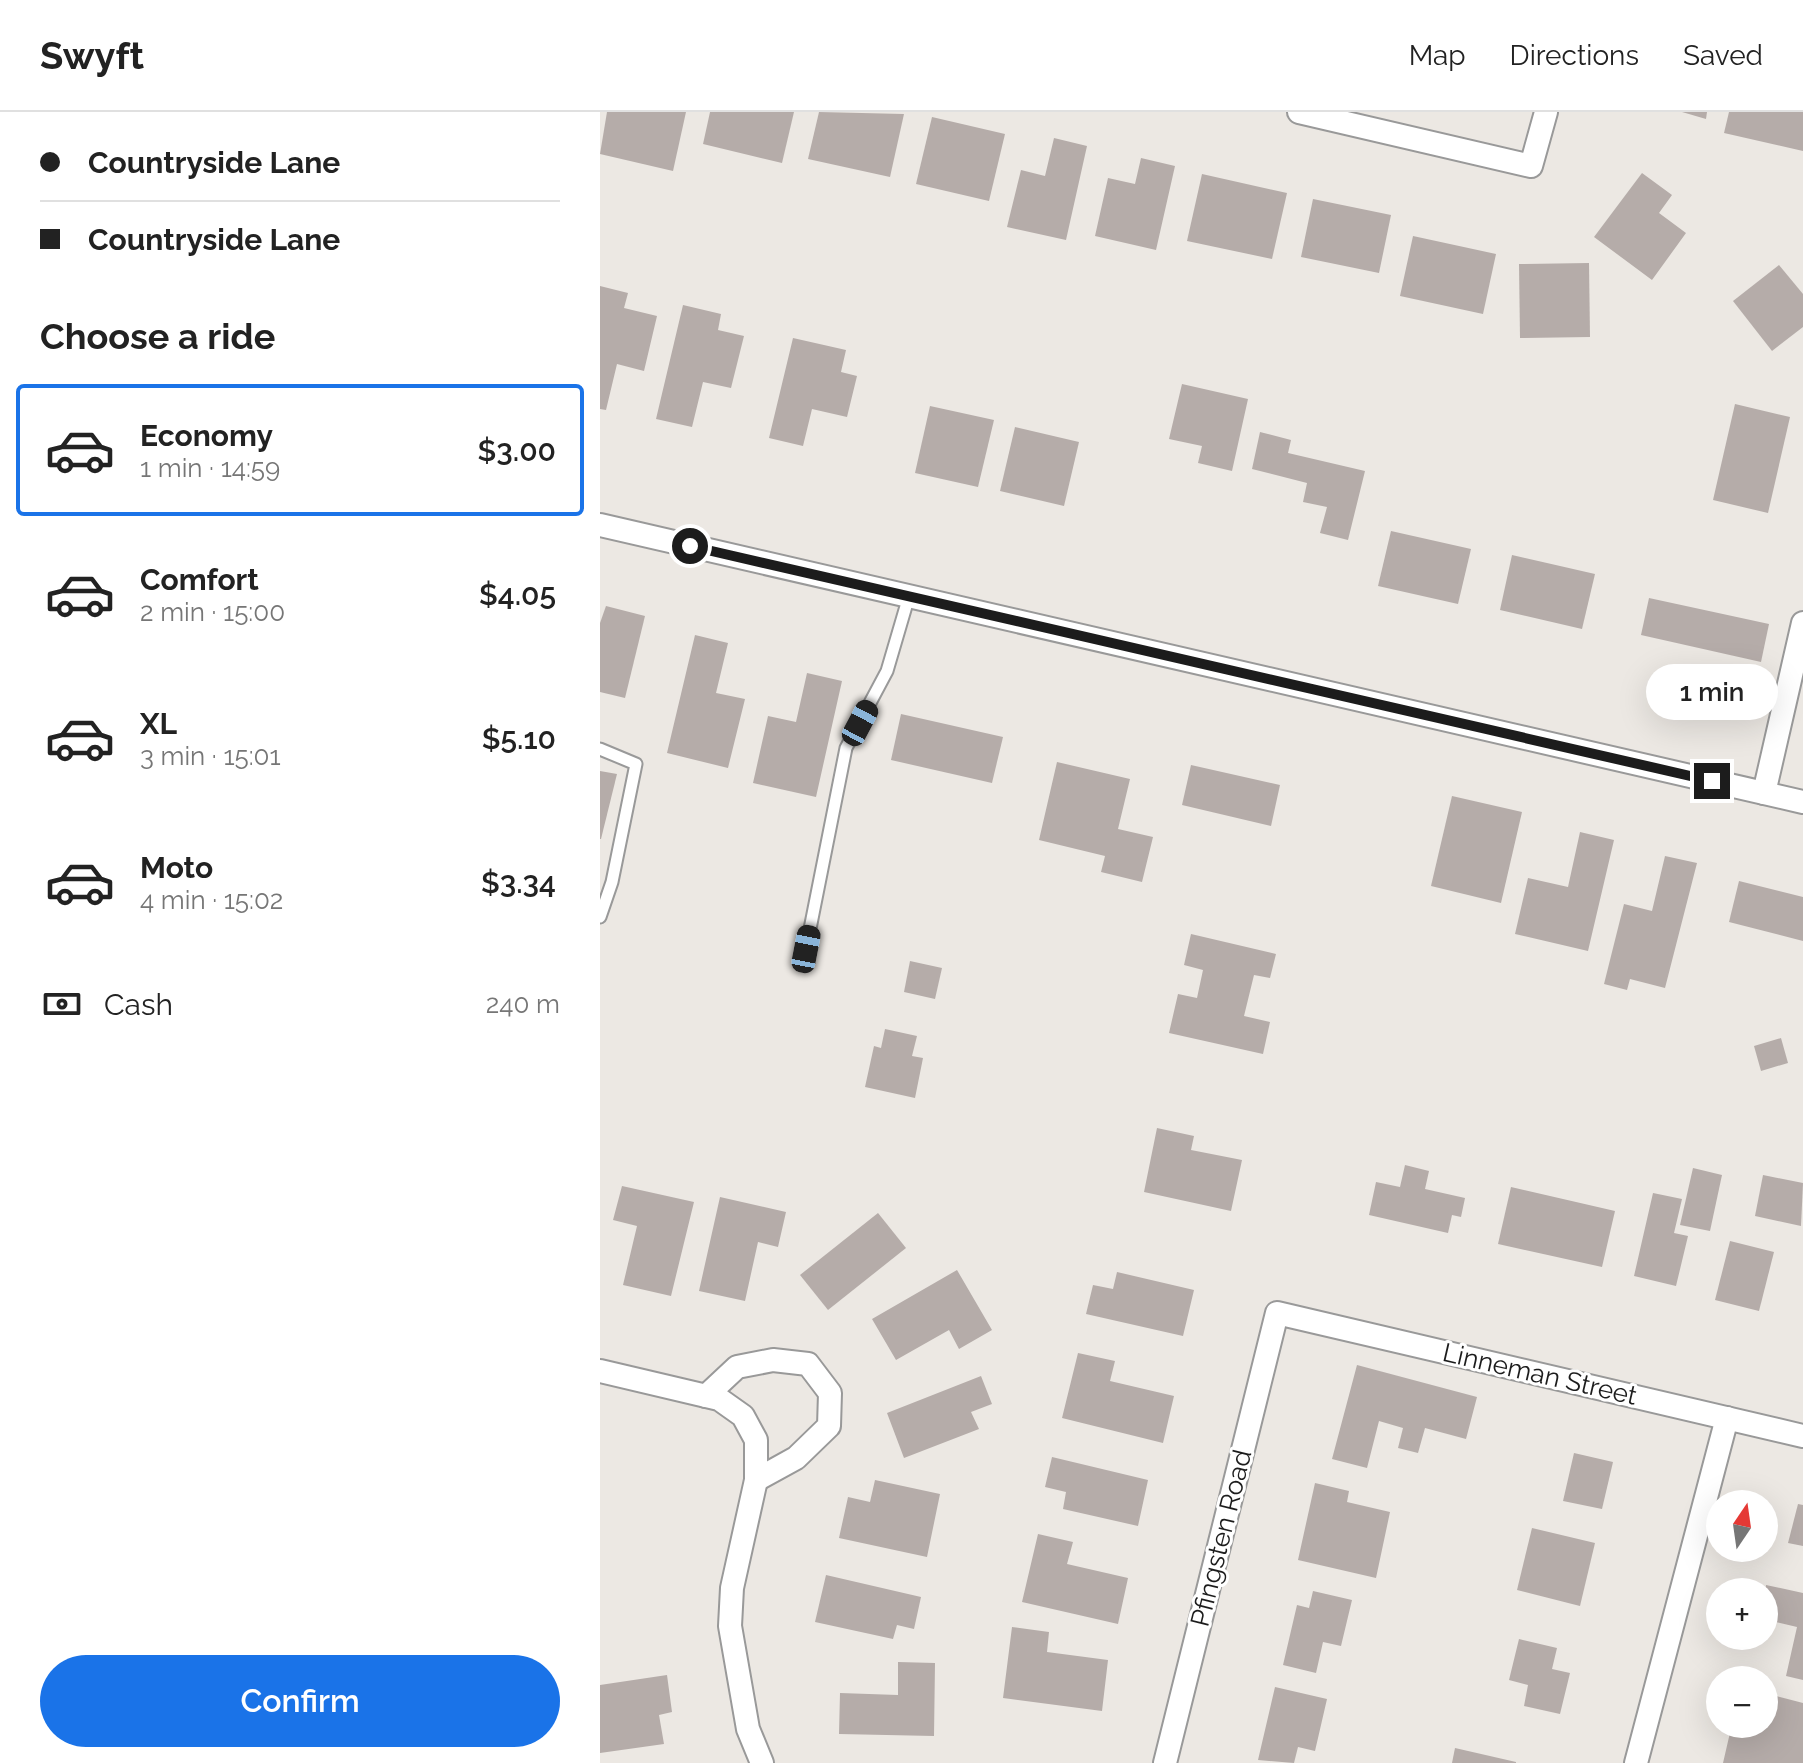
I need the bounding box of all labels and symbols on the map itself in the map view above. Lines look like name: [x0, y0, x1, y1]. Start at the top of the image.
route start: [672, 528, 708, 564]
callout: 1 min: [1646, 665, 1778, 721]
car: [838, 696, 882, 750]
route end: [1694, 763, 1730, 799]
car: [790, 923, 822, 975]
street label: Linneman Street: [1440, 1337, 1640, 1411]
street label: Pfingsten Road: [1185, 1447, 1257, 1629]
north arrow: [1706, 1490, 1778, 1562]

